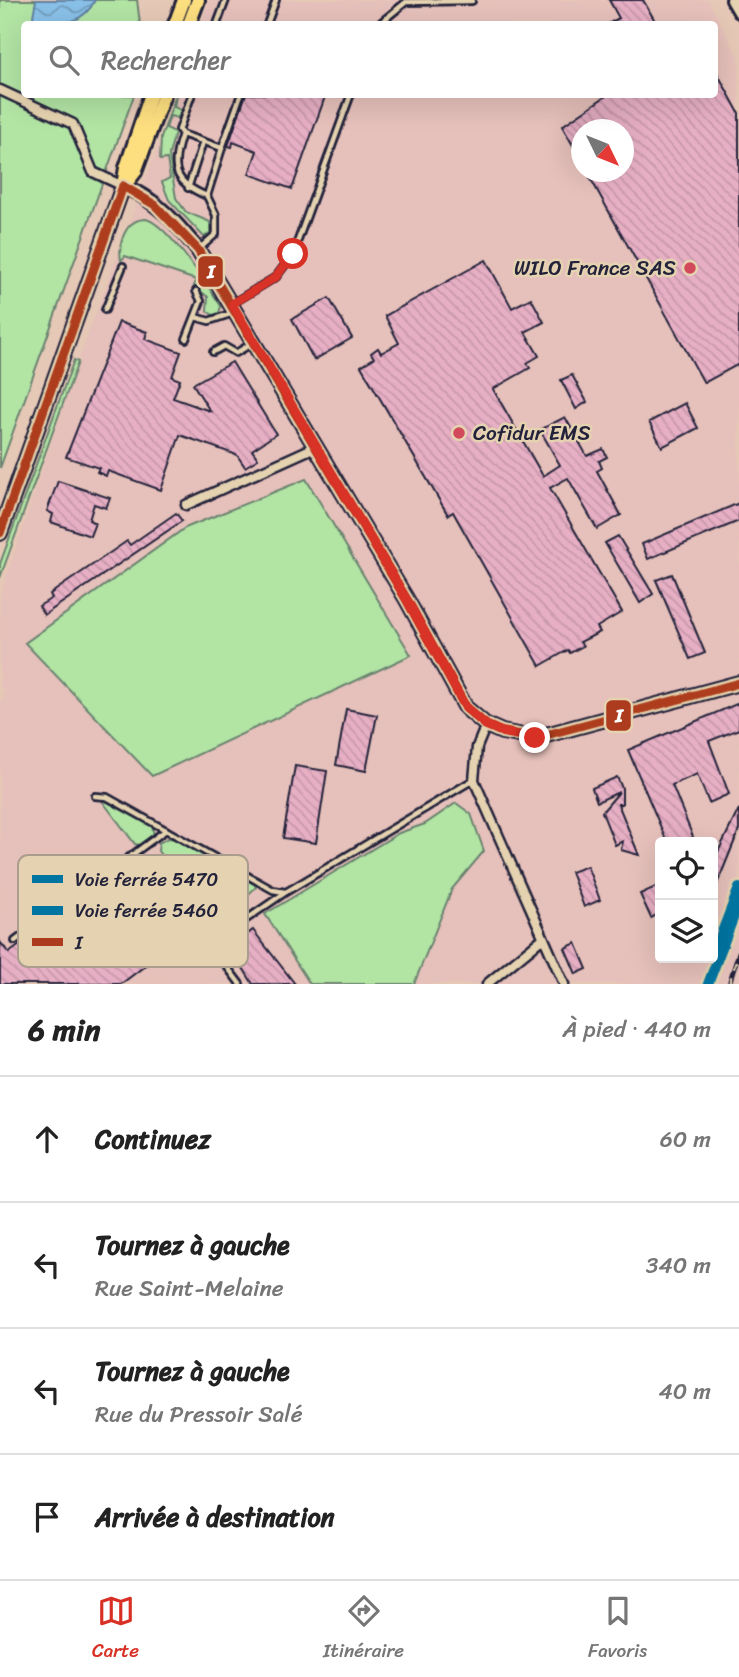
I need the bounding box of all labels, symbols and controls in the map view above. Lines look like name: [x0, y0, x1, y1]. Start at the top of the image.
search box: [21, 21, 718, 98]
text: Rechercher: [101, 37, 231, 83]
icon: search: [45, 41, 83, 79]
north arrow: [571, 119, 634, 182]
route start: [277, 238, 308, 269]
place label: WILO France SAS: [514, 249, 676, 287]
line badge: I: [197, 255, 224, 288]
text: I: [206, 255, 216, 288]
marker: WILO France SAS: [682, 260, 698, 276]
place label: Cofidur EMS: [473, 414, 591, 452]
marker: Cofidur EMS: [451, 425, 467, 441]
line badge: I: [605, 699, 632, 732]
text: I: [614, 699, 624, 732]
route end: [519, 722, 550, 753]
map controls: [655, 837, 718, 963]
button: locate: [655, 837, 718, 900]
legend: [18, 855, 248, 967]
text: Voie ferrée 5470: [75, 863, 218, 896]
text: Voie ferrée 5460: [75, 894, 218, 927]
button: layers: [655, 900, 718, 963]
text: I: [74, 926, 84, 959]
text: 6 min: [28, 1003, 100, 1057]
text: À pied · 440 m: [562, 1009, 711, 1050]
text: Continuez: [95, 1116, 211, 1162]
text: 60 m: [660, 1119, 711, 1160]
icon: ahead: [28, 1120, 66, 1158]
text: Tournez à gauche: [95, 1222, 290, 1268]
text: 340 m: [646, 1245, 711, 1286]
icon: left: [28, 1246, 66, 1284]
text: Rue Saint-Melaine: [95, 1268, 284, 1309]
text: Tournez à gauche: [95, 1348, 290, 1394]
text: 40 m: [658, 1371, 711, 1412]
icon: left: [28, 1372, 66, 1410]
text: Rue du Pressoir Salé: [95, 1394, 303, 1435]
text: Arrivée à destination: [95, 1494, 335, 1540]
icon: arrive: [28, 1498, 66, 1536]
tab: Carte: [92, 1592, 139, 1667]
tab: Itinéraire: [323, 1592, 404, 1667]
tab: Favoris: [588, 1592, 647, 1667]

